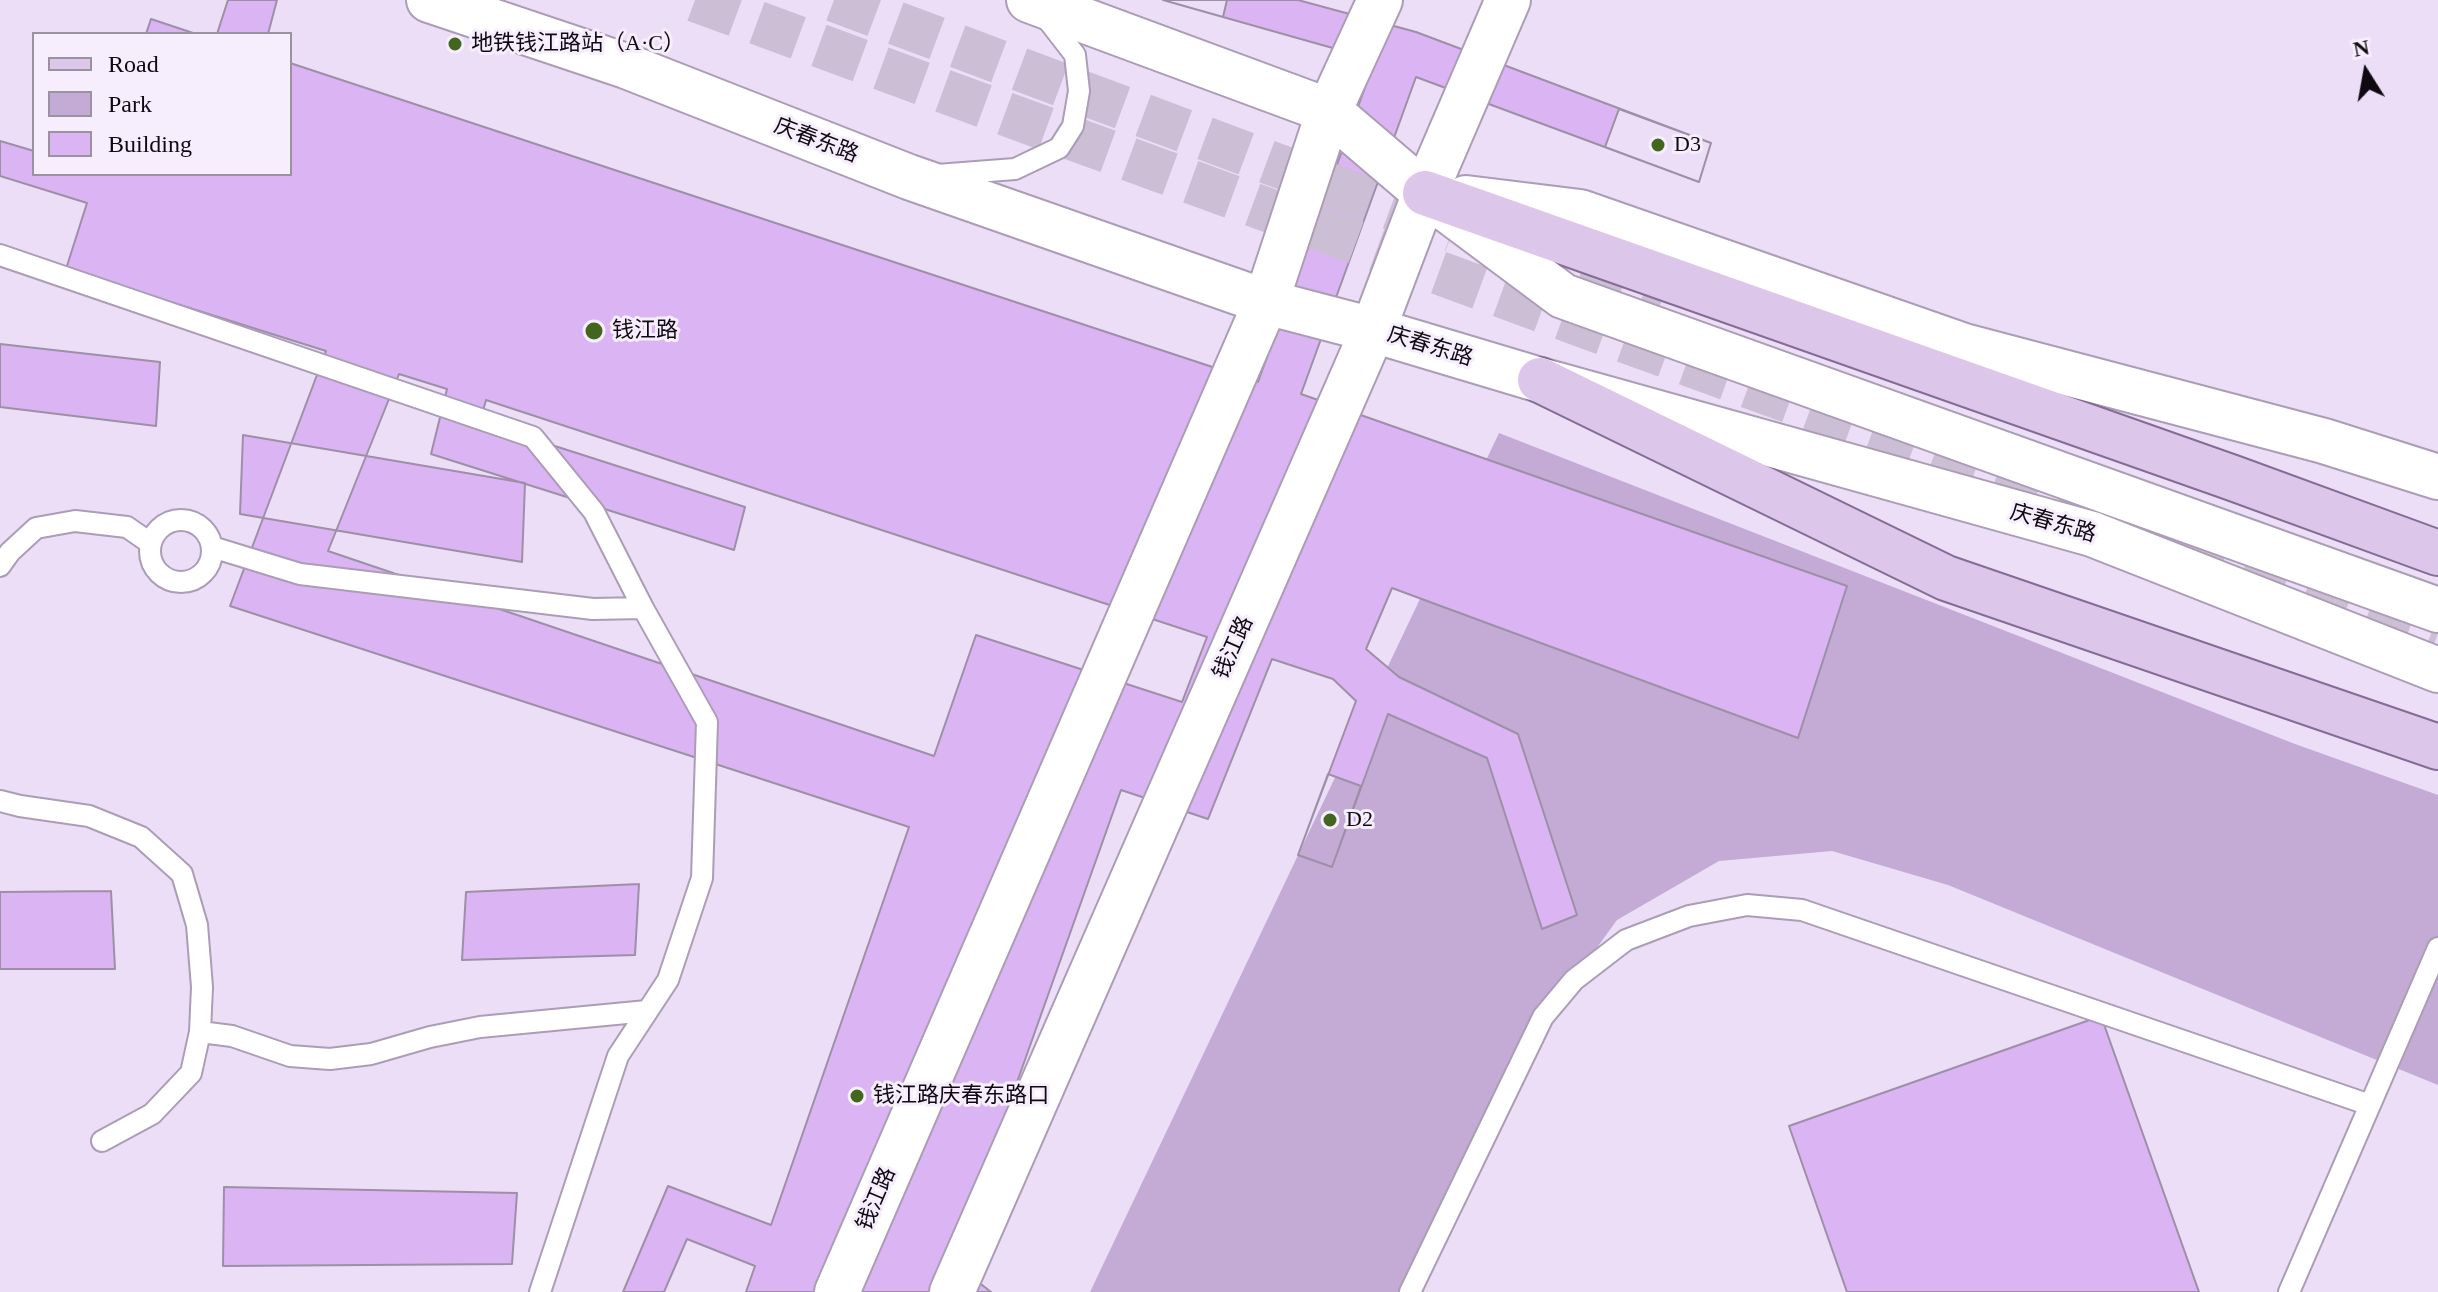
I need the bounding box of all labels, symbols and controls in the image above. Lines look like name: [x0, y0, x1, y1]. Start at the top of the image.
place label: 地铁钱江路站（A·C）: [471, 31, 685, 57]
legend: [32, 32, 292, 176]
north arrow: [2326, 32, 2406, 112]
text: N: [2351, 34, 2372, 62]
marker: 地铁钱江路站（A·C）: [446, 35, 464, 53]
text: Road: [108, 51, 159, 77]
text: Park: [108, 91, 152, 117]
street label: 庆春东路: [770, 113, 862, 169]
text: Building: [108, 131, 192, 157]
place label: D3: [1674, 132, 1701, 158]
marker: D3: [1649, 136, 1667, 154]
place label: 钱江路: [612, 318, 678, 344]
marker: 钱江路: [583, 320, 605, 342]
street label: 庆春东路: [1384, 322, 1476, 372]
street label: 庆春东路: [2007, 499, 2099, 549]
street label: 钱江路: [1209, 612, 1259, 684]
place label: D2: [1346, 807, 1373, 833]
marker: D2: [1321, 811, 1339, 829]
place label: 钱江路庆春东路口: [873, 1083, 1049, 1109]
marker: 钱江路庆春东路口: [848, 1087, 866, 1105]
street label: 钱江路: [852, 1163, 902, 1235]

